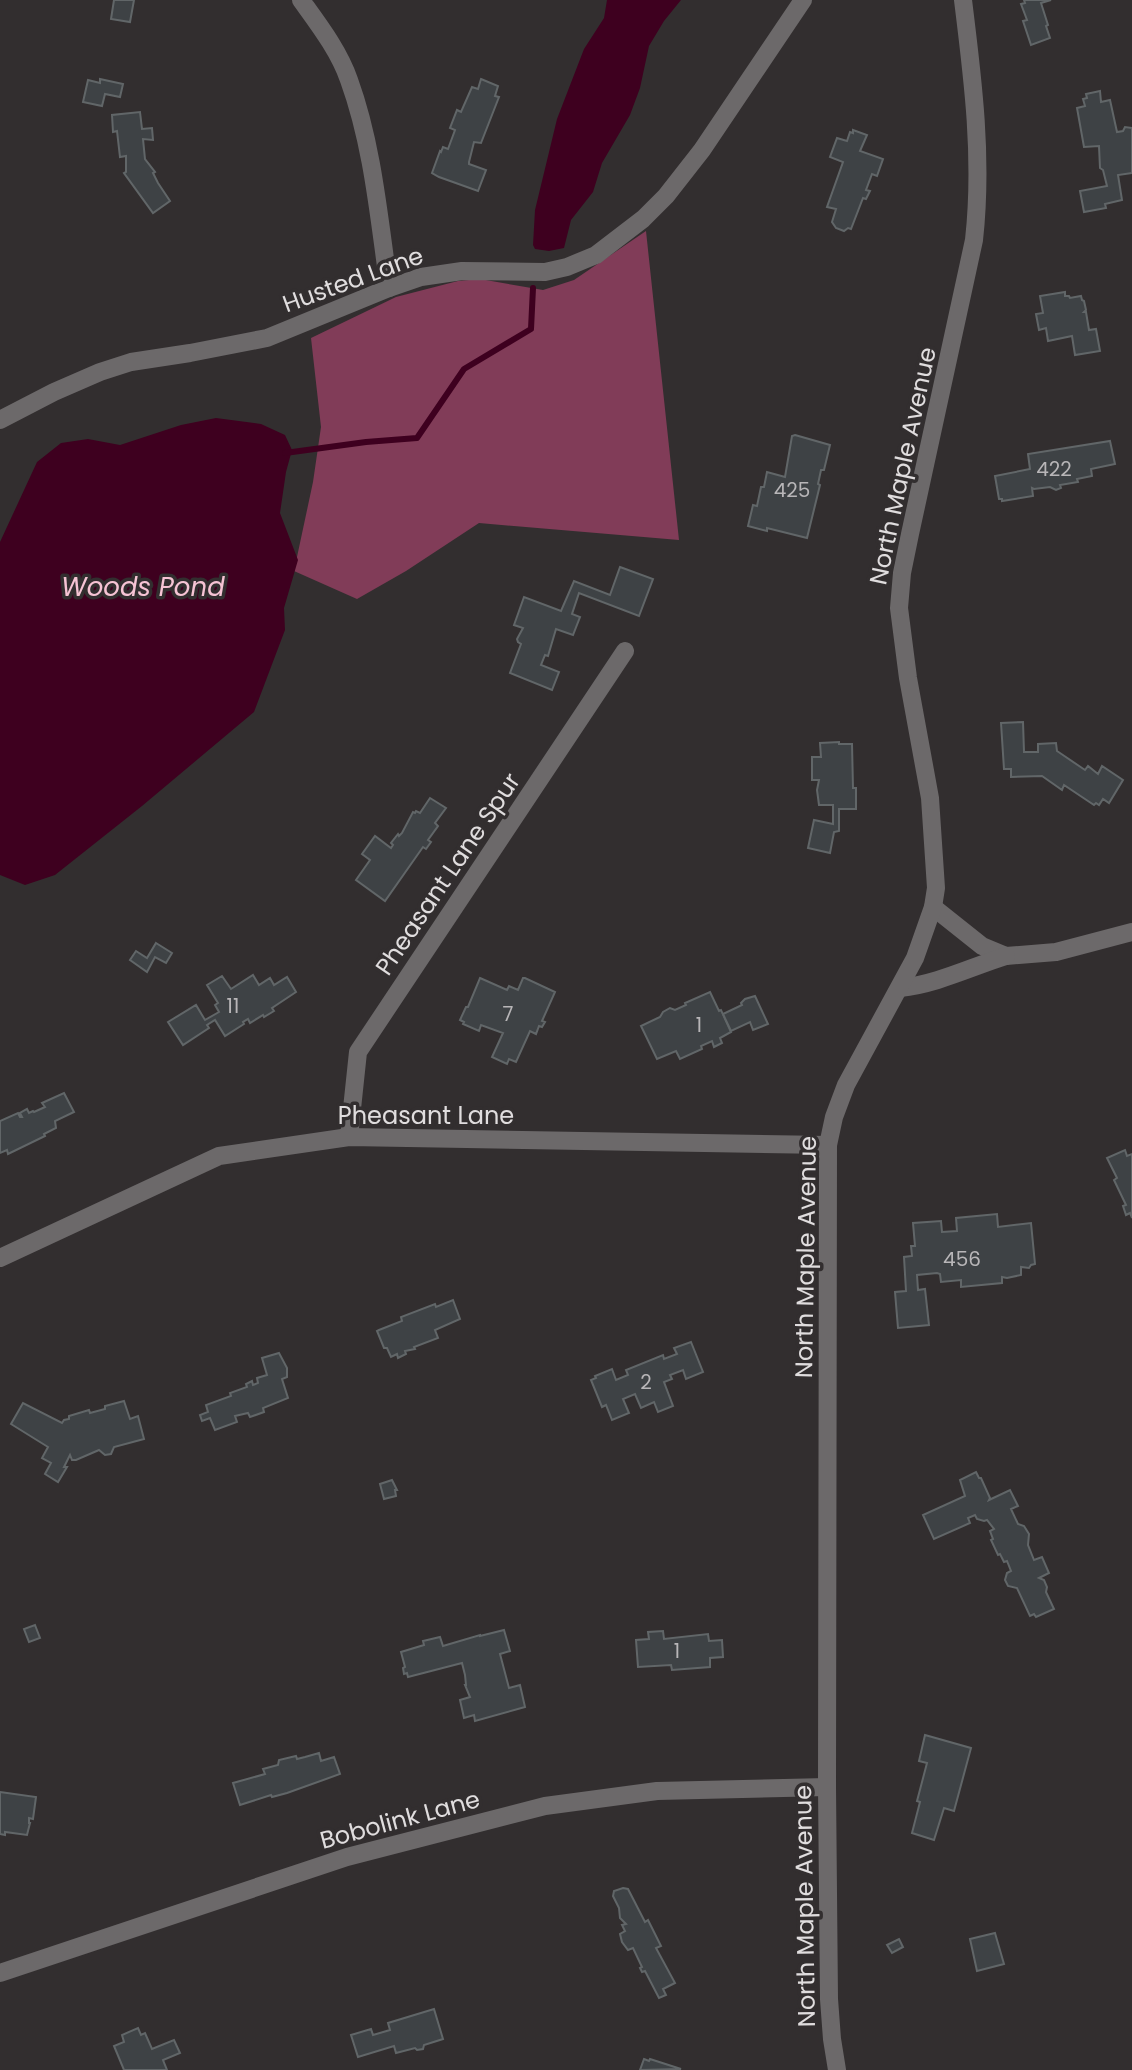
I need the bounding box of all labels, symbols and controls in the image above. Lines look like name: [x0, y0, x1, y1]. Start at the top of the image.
street label: Husted Lane: [278, 239, 428, 320]
street label: North Maple Avenue: [861, 344, 944, 588]
house number: 422: [1036, 455, 1072, 483]
house number: 425: [774, 476, 810, 504]
water label: Woods Pond: [61, 569, 225, 605]
street label: Pheasant Lane Spur: [368, 766, 528, 981]
house number: 11: [227, 992, 239, 1020]
house number: 7: [503, 1000, 514, 1028]
house number: 1: [696, 1011, 702, 1039]
street label: Pheasant Lane: [338, 1099, 514, 1132]
street label: North Maple Avenue: [787, 1136, 824, 1378]
house number: 456: [943, 1245, 981, 1273]
house number: 2: [640, 1368, 652, 1396]
house number: 1: [674, 1637, 680, 1665]
street label: Bobolink Lane: [316, 1782, 484, 1857]
street label: North Maple Avenue: [786, 1785, 823, 2027]

